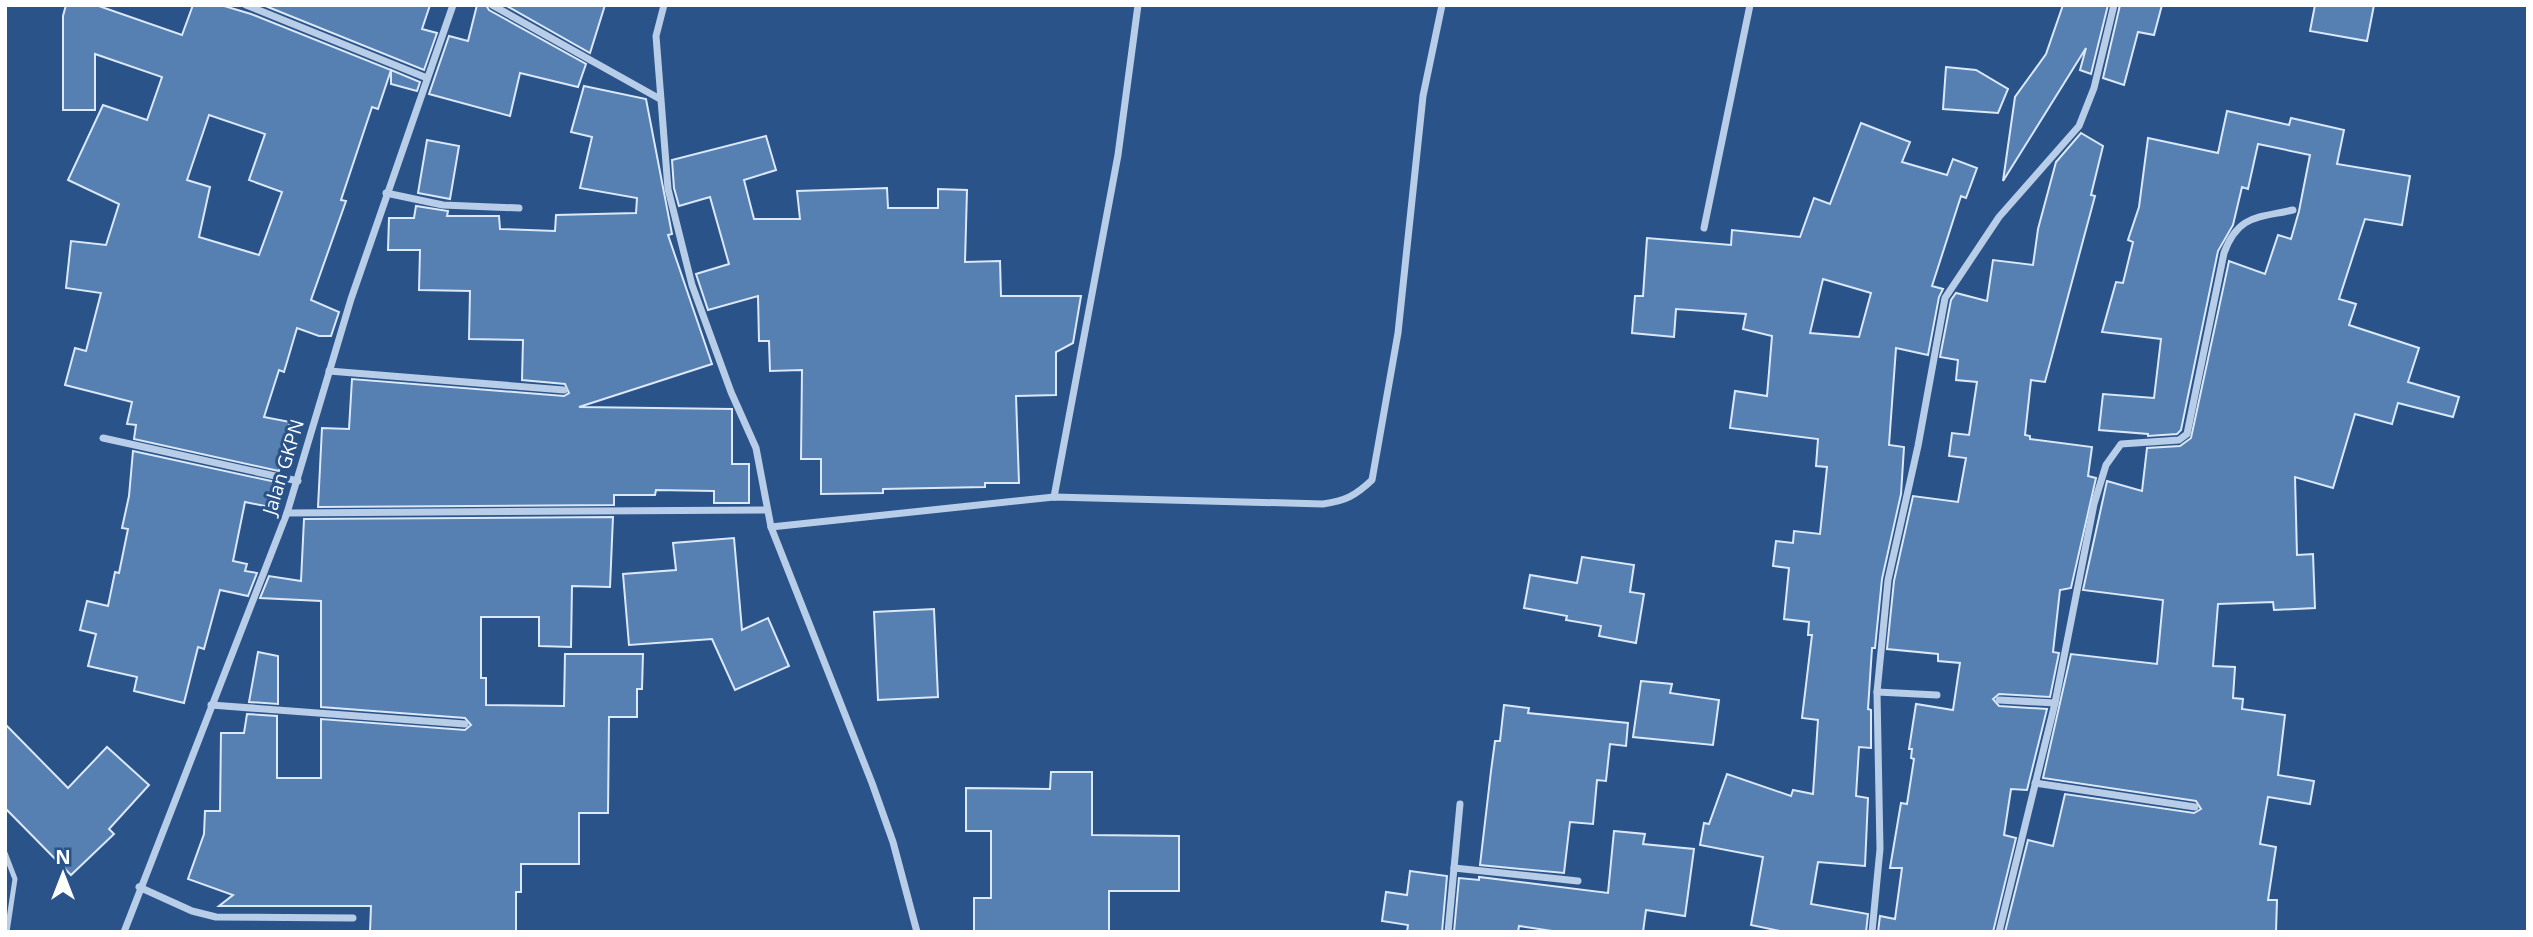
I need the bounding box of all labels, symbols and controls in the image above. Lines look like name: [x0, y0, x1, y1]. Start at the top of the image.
street label: Jalan GKPN: [256, 416, 310, 520]
north arrow: [28, 839, 98, 909]
text: N: [55, 844, 71, 870]

